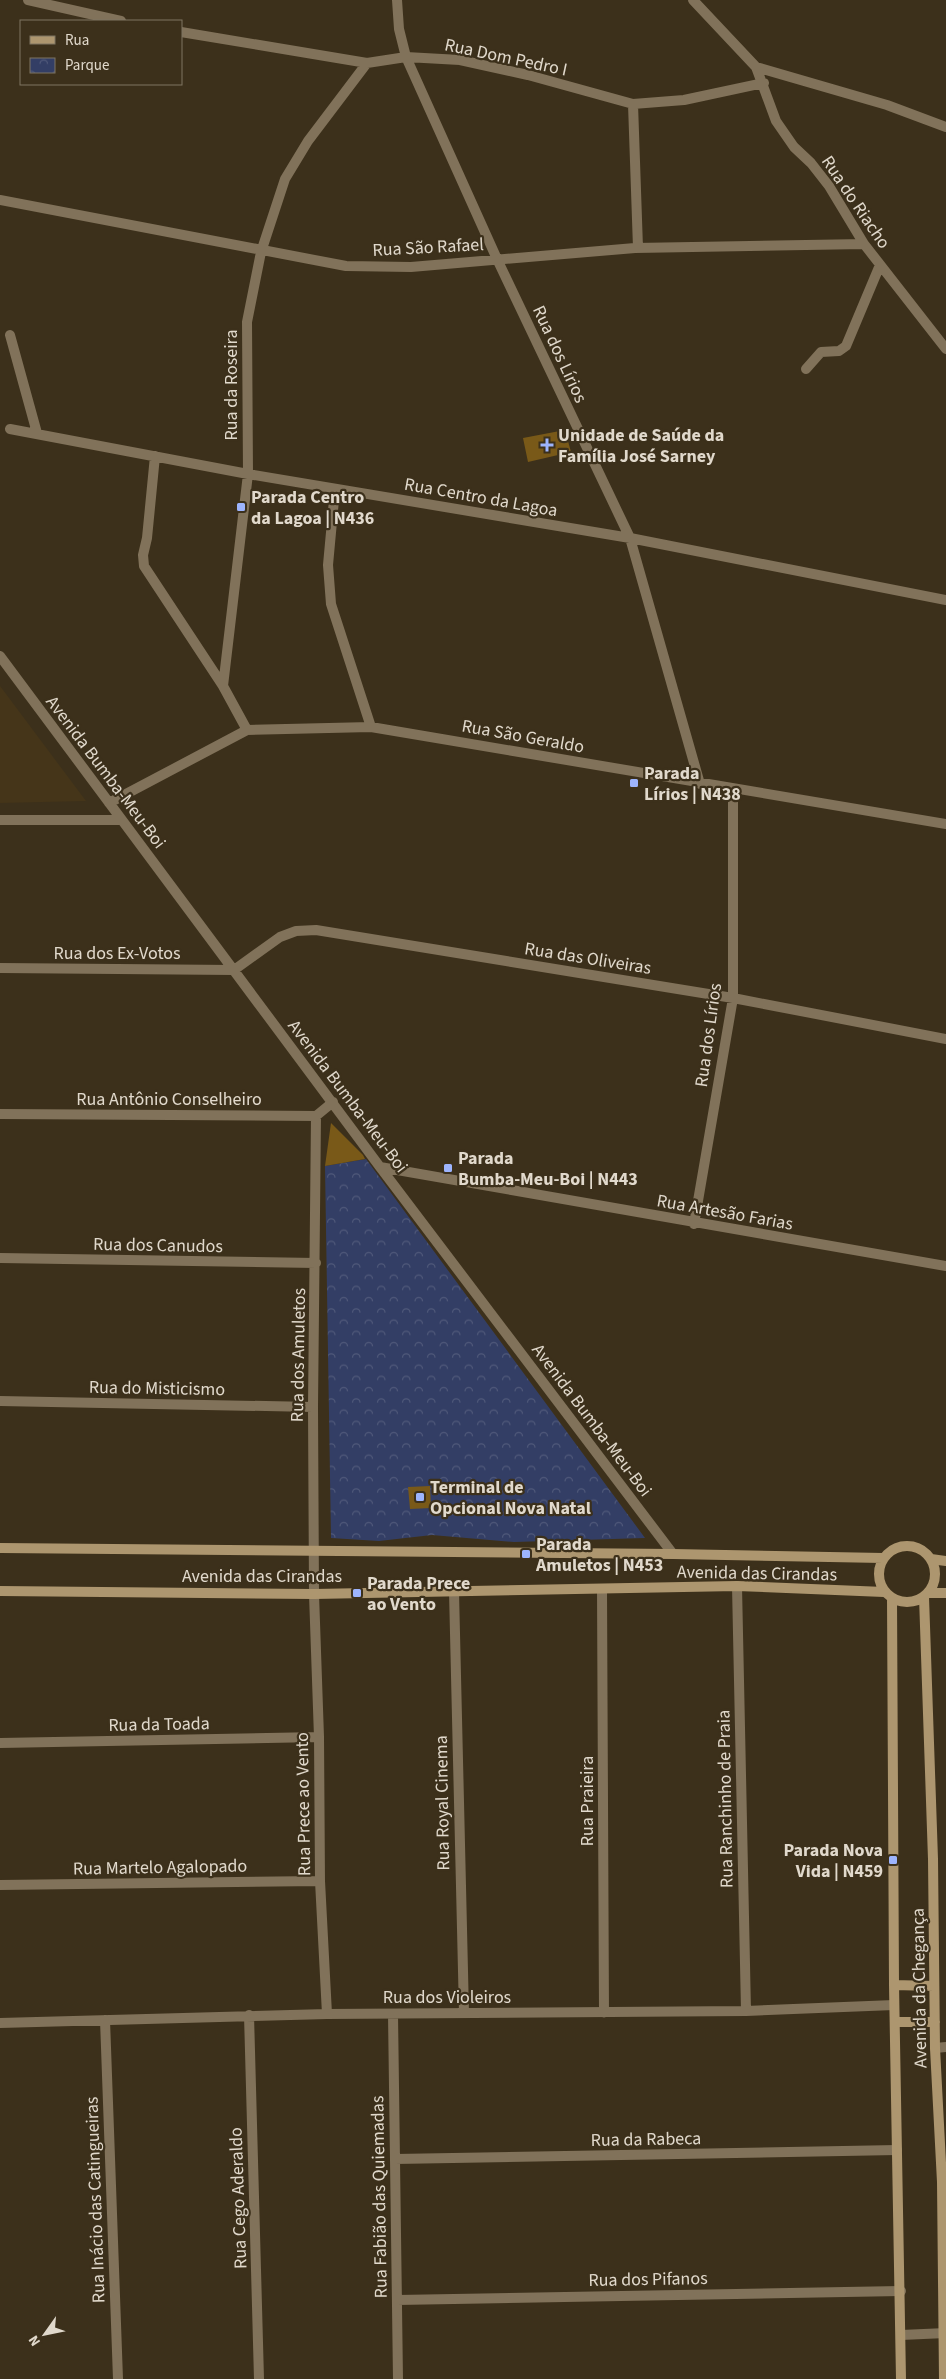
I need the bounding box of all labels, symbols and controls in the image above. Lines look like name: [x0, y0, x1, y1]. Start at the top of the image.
legend: [20, 20, 182, 85]
text: Rua: [65, 30, 89, 51]
street label: Rua Dom Pedro I: [442, 32, 570, 83]
text: Parque: [65, 55, 109, 76]
street label: Rua do Riacho: [815, 151, 896, 254]
street label: Rua São Rafael: [372, 232, 484, 263]
street label: Rua dos Lírios: [526, 301, 593, 407]
street label: Rua da Roseira: [219, 330, 244, 440]
place label: Unidade de Saúde da Família José Sarney: [558, 423, 724, 469]
marker: Unidade de Saúde da Família José Sarney: [540, 438, 554, 452]
street label: Rua Centro da Lagoa: [402, 472, 559, 523]
place label: Parada Centro da Lagoa | N436: [251, 485, 374, 531]
marker: Parada Centro da Lagoa | N436: [235, 501, 247, 513]
street label: Avenida Bumba-Meu-Boi: [40, 691, 171, 854]
street label: Rua São Geraldo: [460, 713, 586, 760]
place label: Parada Lírios | N438: [644, 761, 741, 807]
marker: Parada Lírios | N438: [628, 777, 640, 789]
street label: Rua das Oliveiras: [523, 936, 653, 981]
street label: Rua dos Ex-Votos: [53, 941, 181, 966]
street label: Rua dos Lírios: [689, 982, 728, 1089]
street label: Avenida Bumba-Meu-Boi: [282, 1015, 413, 1178]
street label: Rua Antônio Conselheiro: [76, 1087, 262, 1112]
place label: Parada Bumba-Meu-Boi | N443: [458, 1146, 638, 1192]
marker: Parada Bumba-Meu-Boi | N443: [442, 1162, 454, 1174]
street label: Rua Artesão Farias: [655, 1188, 795, 1237]
street label: Rua dos Canudos: [93, 1232, 223, 1259]
street label: Rua dos Amuletos: [285, 1288, 312, 1422]
street label: Avenida Bumba-Meu-Boi: [526, 1339, 657, 1502]
street label: Rua do Misticismo: [89, 1375, 225, 1402]
place label: Terminal de Opcional Nova Natal: [430, 1475, 591, 1521]
marker: Terminal de Opcional Nova Natal: [414, 1491, 426, 1503]
place label: Parada Amuletos | N453: [535, 1532, 663, 1578]
marker: Parada Amuletos | N453: [520, 1548, 532, 1560]
street label: Avenida das Cirandas: [677, 1560, 837, 1587]
street label: Avenida das Cirandas: [182, 1564, 342, 1589]
place label: Parada Prece ao Vento: [367, 1571, 470, 1617]
marker: Parada Prece ao Vento: [351, 1587, 363, 1599]
street label: Rua Ranchinho de Praia: [711, 1710, 740, 1888]
street label: Rua da Toada: [108, 1711, 210, 1738]
street label: Rua Prece ao Vento: [290, 1732, 317, 1876]
street label: Rua Royal Cinema: [429, 1735, 456, 1871]
street label: Rua Praieira: [575, 1756, 600, 1846]
place label: Parada Nova Vida | N459: [783, 1838, 883, 1884]
street label: Rua Martelo Agalopado: [73, 1853, 247, 1882]
marker: Parada Nova Vida | N459: [887, 1854, 899, 1866]
street label: Avenida da Chegança: [906, 1908, 933, 2068]
street label: Rua dos Violeiros: [383, 1985, 511, 2010]
street label: Rua Fabião das Quiemadas: [365, 2095, 394, 2299]
street label: Rua Inácio das Catingueiras: [79, 2096, 112, 2304]
street label: Rua da Rabeca: [590, 2126, 702, 2153]
street label: Rua Cego Aderaldo: [224, 2127, 253, 2269]
street label: Rua dos Pifanos: [588, 2266, 708, 2293]
north arrow: [20, 2309, 70, 2359]
text: N: [24, 2331, 46, 2350]

